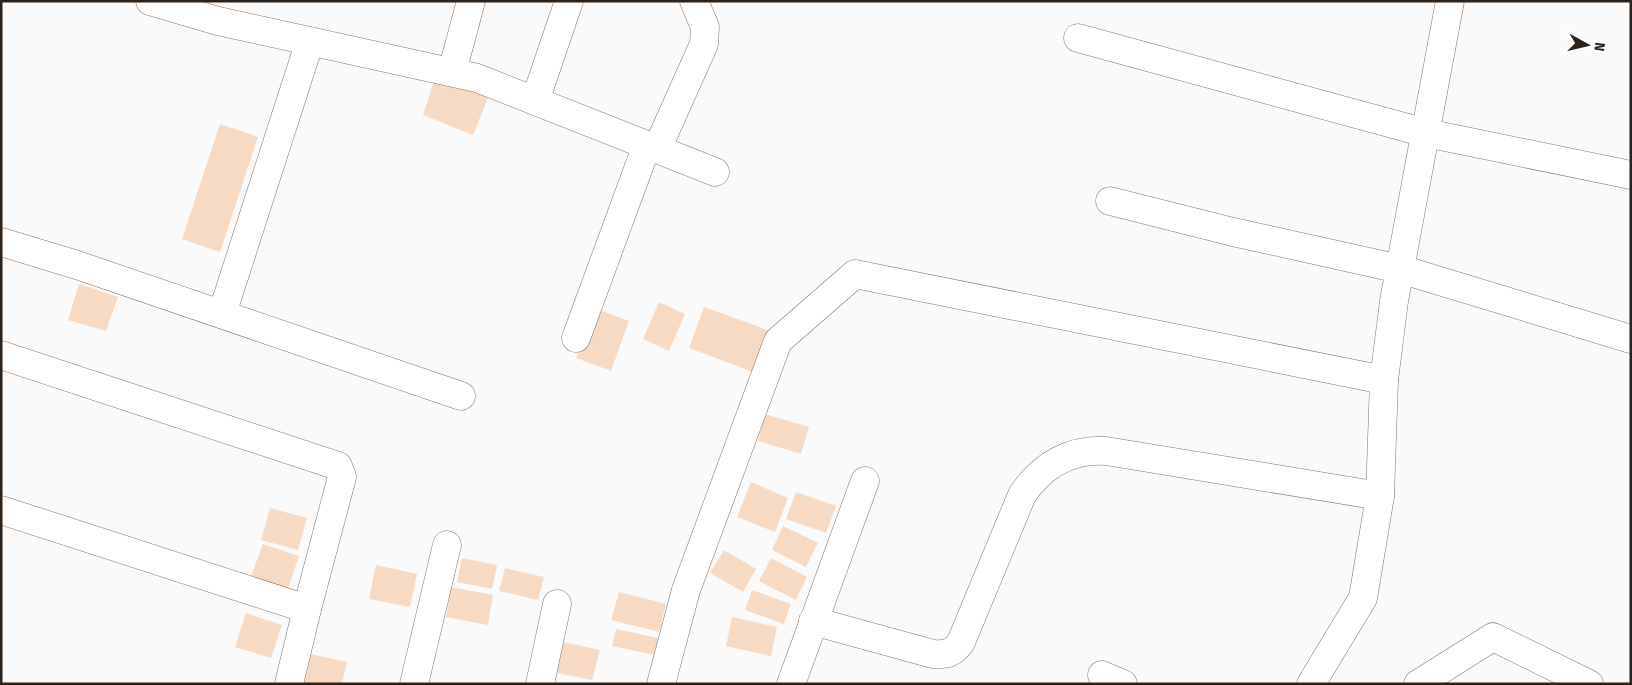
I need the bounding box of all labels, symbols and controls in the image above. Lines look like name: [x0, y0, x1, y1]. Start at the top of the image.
north arrow: [1562, 20, 1612, 70]
text: N: [1590, 41, 1608, 52]

